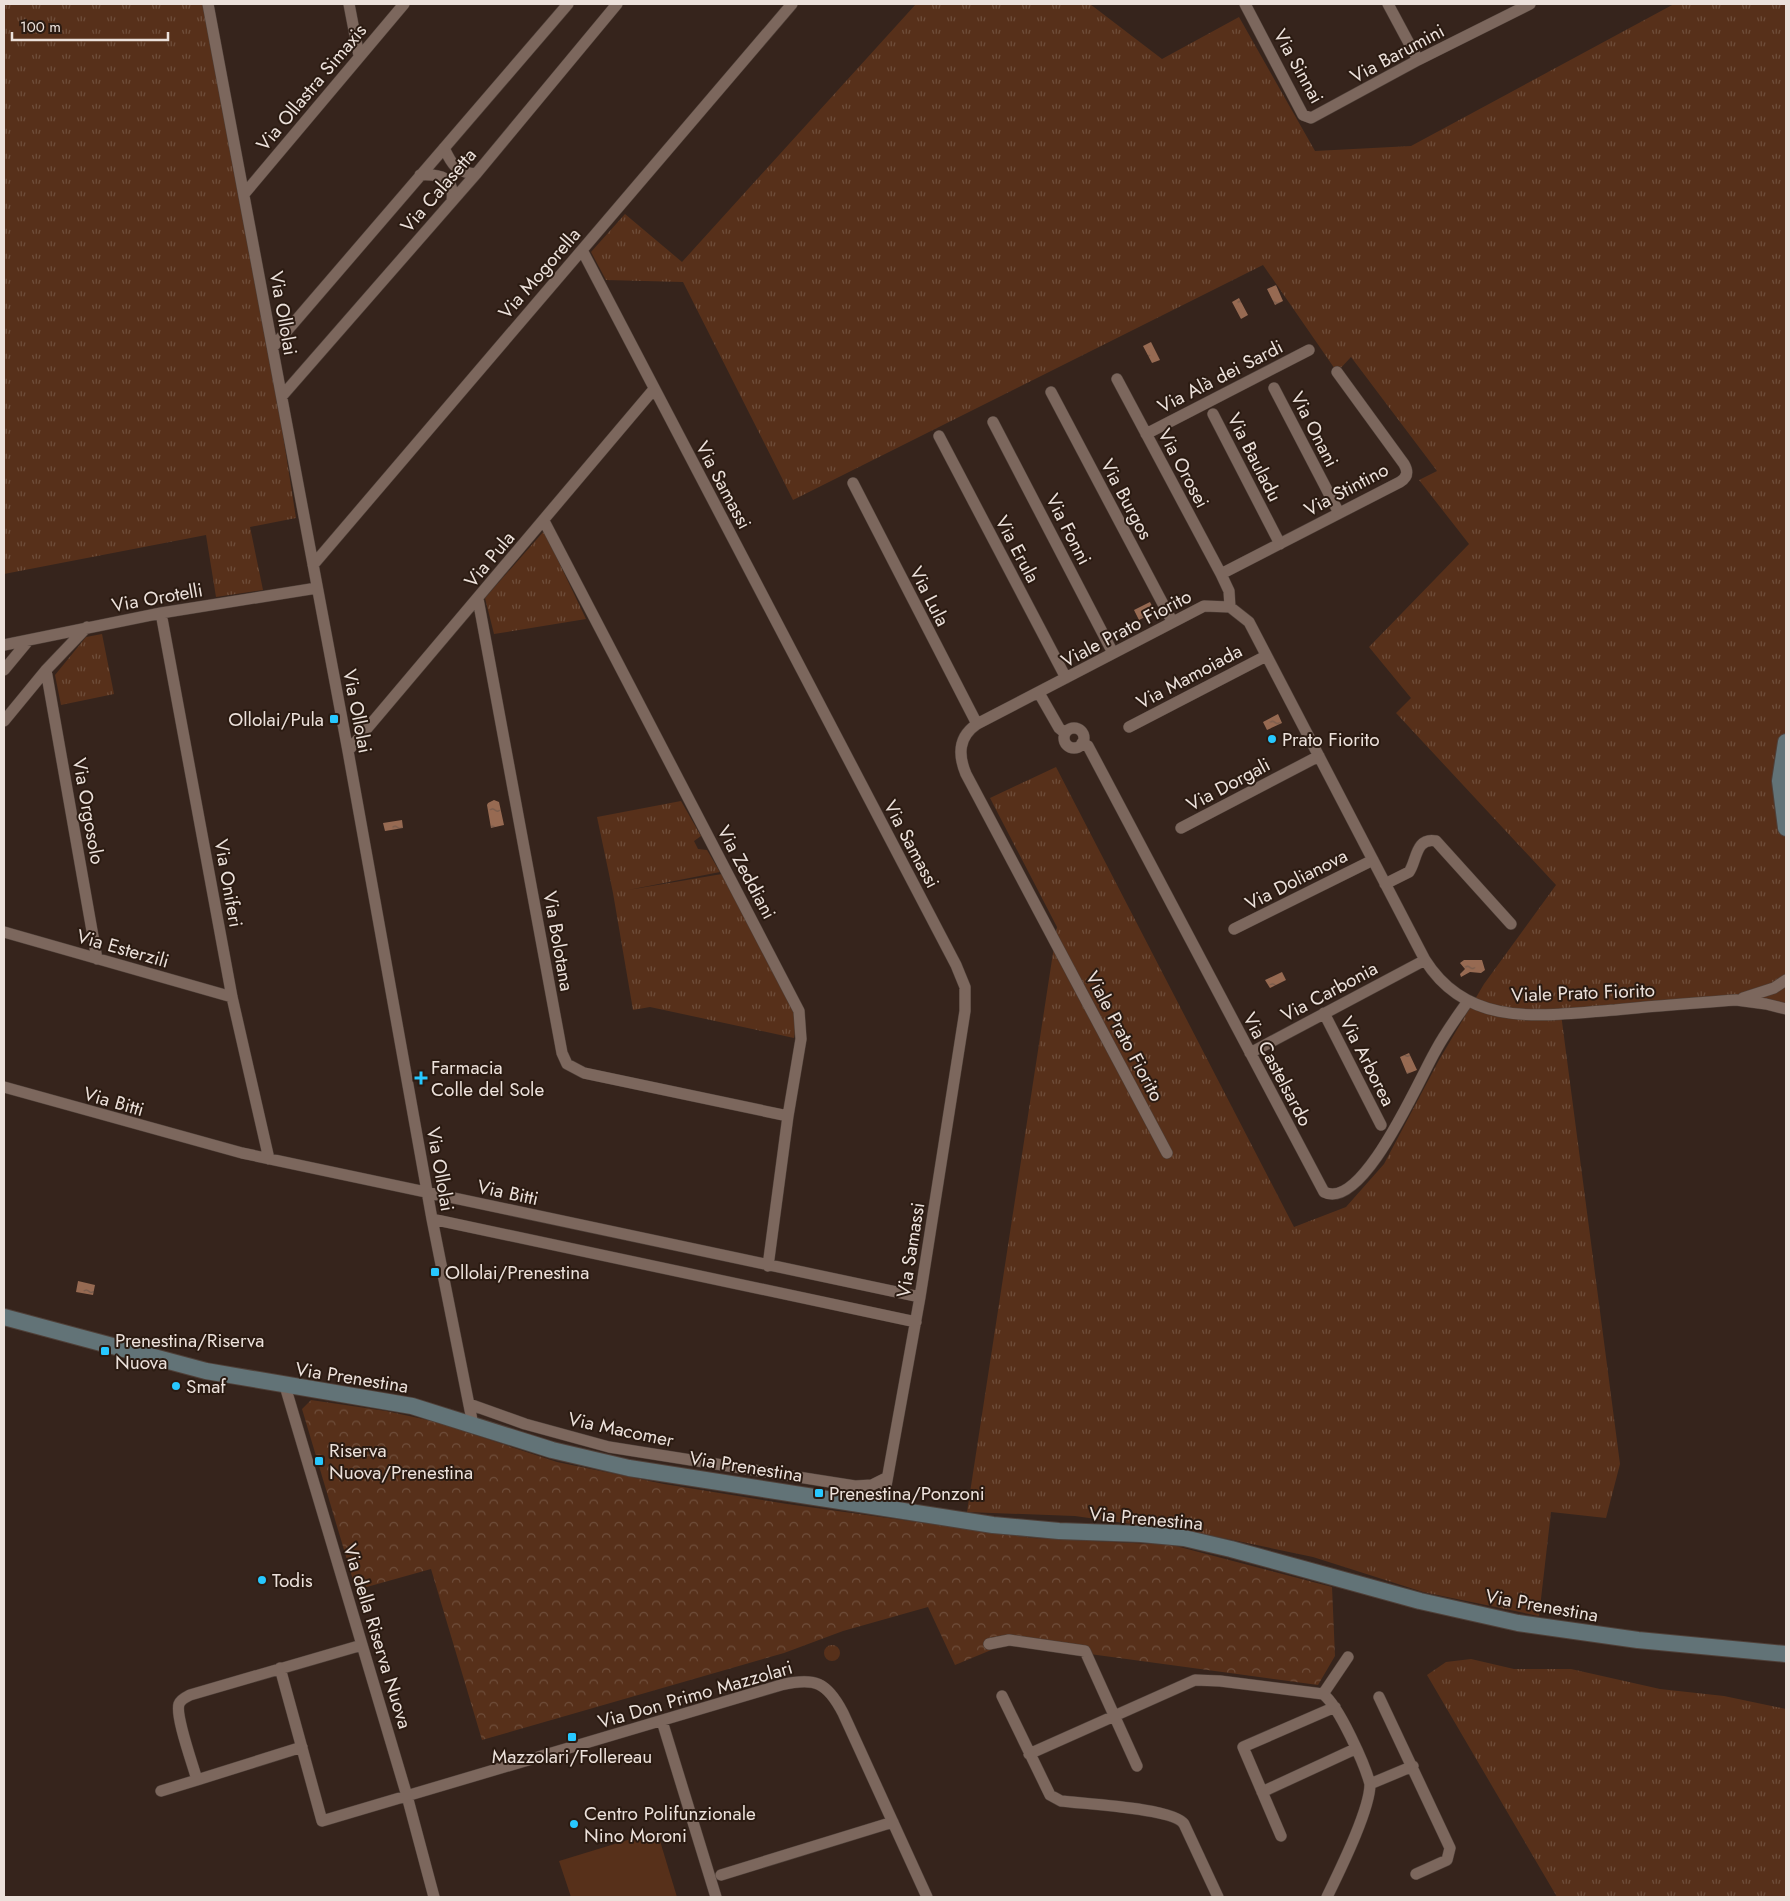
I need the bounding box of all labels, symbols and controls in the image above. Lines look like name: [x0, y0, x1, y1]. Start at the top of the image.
scale bar: [12, 10, 169, 42]
text: 100 m: [20, 16, 61, 38]
street label: Via Barumini: [1345, 17, 1449, 90]
street label: Via Ollastra Simaxis: [250, 18, 373, 157]
street label: Via Sinnai: [1267, 24, 1330, 109]
street label: Via Calasetta: [394, 142, 483, 238]
street label: Via Mogorella: [492, 222, 587, 325]
street label: Via Ollolai: [263, 269, 304, 357]
street label: Via Alà dei Sardi: [1153, 333, 1288, 420]
street label: Via Onani: [1284, 387, 1345, 472]
street label: Via Bauladu: [1221, 408, 1288, 506]
street label: Via Orosei: [1151, 424, 1216, 513]
street label: Via Samassi: [689, 436, 758, 534]
street label: Via Burgos: [1094, 454, 1159, 545]
street label: Via Stintino: [1299, 456, 1393, 523]
street label: Via Fonni: [1039, 489, 1098, 569]
street label: Via Erula: [989, 511, 1047, 588]
street label: Via Pula: [458, 525, 521, 593]
street label: Via Lula: [903, 562, 956, 631]
street label: Via Orotelli: [109, 576, 205, 619]
street label: Viale Prato Fiorito: [1056, 583, 1196, 674]
street label: Via Mamoiada: [1132, 637, 1247, 716]
street label: Via Ollolai: [336, 667, 379, 755]
place label: Ollolai/Pula: [228, 706, 324, 733]
marker: Ollolai/Pula: [328, 713, 340, 725]
place label: Prato Fiorito: [1282, 726, 1380, 753]
marker: Prato Fiorito: [1266, 733, 1278, 745]
street label: Via Dorgali: [1182, 751, 1275, 818]
street label: Via Orgosolo: [66, 756, 111, 866]
street label: Via Samassi: [877, 795, 946, 893]
street label: Via Zeddiani: [711, 821, 783, 924]
street label: Via Oniferi: [207, 837, 250, 929]
street label: Via Dolianova: [1240, 842, 1352, 917]
street label: Via Bolotana: [536, 889, 581, 993]
street label: Via Esterzili: [74, 922, 172, 975]
street label: Via Carbonia: [1276, 955, 1382, 1028]
street label: Viale Prato Fiorito: [1079, 966, 1170, 1106]
street label: Viale Prato Fiorito: [1511, 976, 1655, 1009]
street label: Via Castelsardo: [1236, 1008, 1319, 1131]
street label: Via Arborea: [1333, 1012, 1402, 1111]
place label: Farmacia Colle del Sole: [431, 1054, 544, 1103]
marker: Farmacia Colle del Sole: [415, 1072, 427, 1084]
street label: Via Bitti: [80, 1080, 147, 1123]
street label: Via Ollolai: [420, 1125, 461, 1213]
street label: Via Bitti: [475, 1173, 541, 1212]
street label: Via Samassi: [890, 1201, 931, 1300]
place label: Ollolai/Prenestina: [445, 1259, 589, 1286]
marker: Ollolai/Prenestina: [429, 1266, 441, 1278]
place label: Prenestina/Riserva Nuova: [115, 1327, 264, 1376]
marker: Prenestina/Riserva Nuova: [99, 1345, 111, 1357]
street label: Via Prenestina: [293, 1355, 411, 1400]
place label: Smaf: [186, 1373, 226, 1400]
marker: Smaf: [170, 1380, 182, 1392]
street label: Via Macomer: [566, 1405, 677, 1454]
place label: Riserva Nuova/Prenestina: [329, 1437, 473, 1486]
street label: Via Prenestina: [687, 1444, 805, 1489]
marker: Riserva Nuova/Prenestina: [313, 1455, 325, 1467]
place label: Prenestina/Ponzoni: [829, 1480, 985, 1507]
marker: Prenestina/Ponzoni: [813, 1487, 825, 1499]
street label: Via Prenestina: [1088, 1500, 1204, 1537]
street label: Via della Riserva Nuova: [337, 1540, 419, 1732]
place label: Todis: [272, 1567, 313, 1594]
marker: Todis: [256, 1574, 268, 1586]
street label: Via Prenestina: [1483, 1582, 1601, 1629]
street label: Via Don Primo Mazzolari: [595, 1654, 796, 1735]
marker: Mazzolari/Follereau: [566, 1731, 578, 1743]
place label: Mazzolari/Follereau: [492, 1743, 652, 1770]
place label: Centro Polifunzionale Nino Moroni: [584, 1800, 756, 1849]
marker: Centro Polifunzionale Nino Moroni: [568, 1818, 580, 1830]

